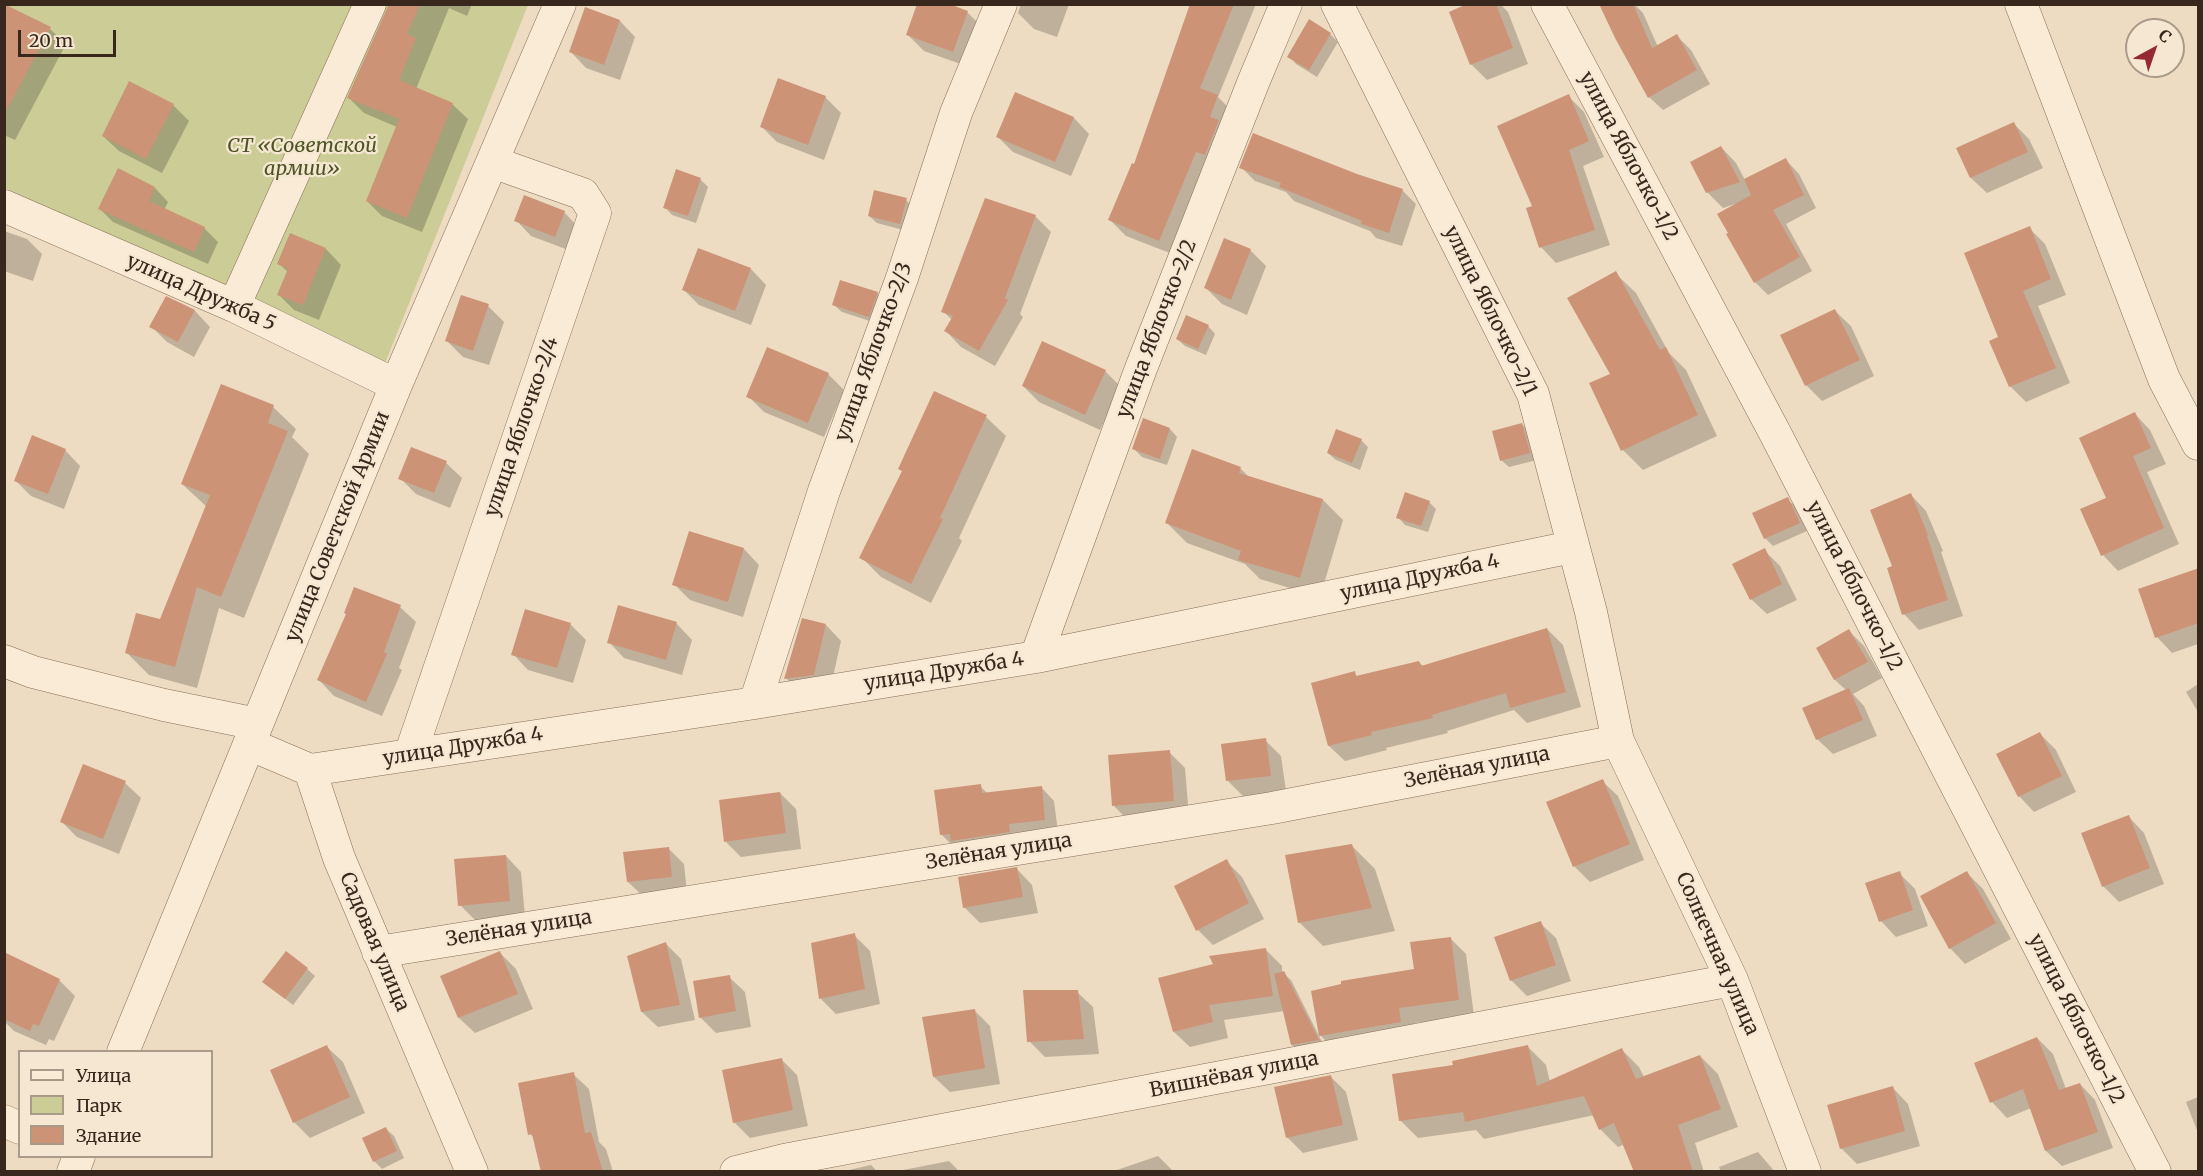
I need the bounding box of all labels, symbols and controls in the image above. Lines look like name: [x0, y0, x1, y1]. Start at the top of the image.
scale bar: [21, 18, 118, 56]
north arrow: [2125, 18, 2185, 78]
text: С: [2155, 25, 2176, 47]
text: 20 m: [29, 29, 73, 52]
street label: улица Яблочко-1/2: [1573, 68, 1683, 244]
park label: СТ «Советской армии»: [227, 134, 377, 181]
street label: улица Яблочко-2/1: [1438, 222, 1542, 400]
street label: улица Яблочко-2/2: [1112, 236, 1202, 422]
street label: улица Дружба 5: [123, 249, 279, 337]
street label: улица Яблочко-2/3: [830, 259, 918, 445]
street label: улица Яблочко-2/4: [480, 334, 564, 520]
street label: улица Советской Армии: [281, 408, 395, 646]
street label: улица Яблочко-1/2: [1801, 497, 1907, 675]
street label: улица Дружба 4: [1338, 549, 1502, 607]
street label: улица Дружба 4: [862, 647, 1026, 697]
street label: улица Дружба 4: [381, 722, 545, 772]
street label: Зелёная улица: [1402, 742, 1552, 794]
street label: Зелёная улица: [924, 829, 1074, 875]
street label: Садовая улица: [334, 869, 414, 1015]
street label: Солнечная улица: [1670, 869, 1764, 1039]
street label: Зелёная улица: [444, 906, 594, 952]
street label: улица Яблочко-1/2: [2023, 930, 2129, 1108]
street label: Вишнёвая улица: [1148, 1047, 1320, 1103]
legend: [18, 1050, 213, 1158]
text: Улица: [76, 1064, 131, 1087]
text: Парк: [76, 1094, 122, 1117]
text: Здание: [76, 1124, 141, 1147]

